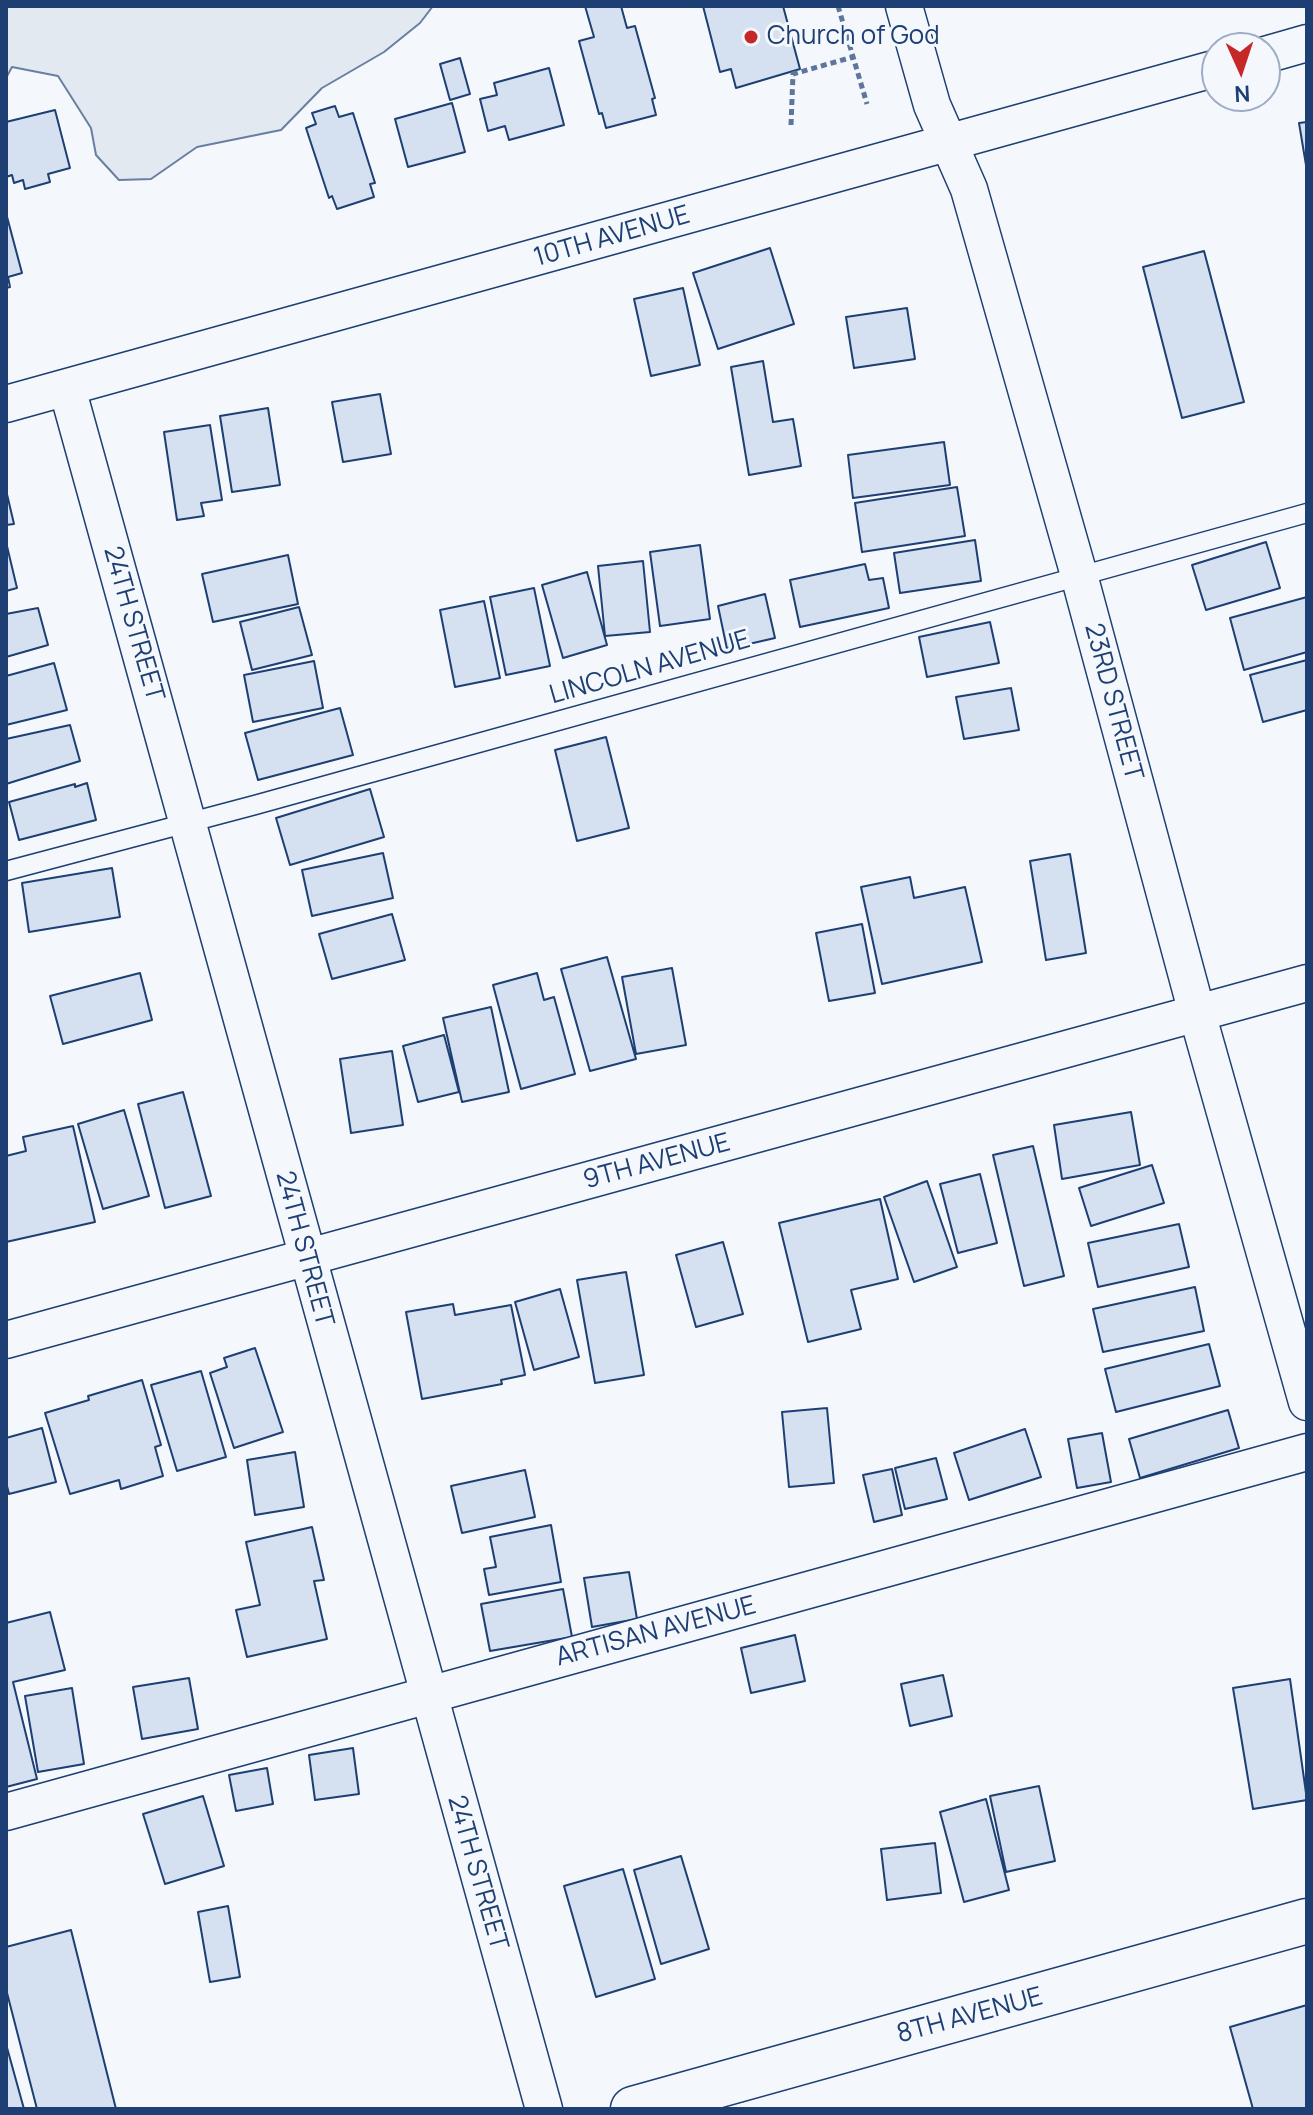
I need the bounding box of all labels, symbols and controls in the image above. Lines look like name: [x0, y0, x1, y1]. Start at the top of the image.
place label: Church of God: [767, 21, 940, 53]
marker: Church of God: [742, 28, 760, 46]
north arrow: [1201, 32, 1281, 112]
text: N: [1233, 79, 1251, 109]
street label: 10TH AVENUE: [531, 200, 693, 274]
street label: 24TH STREET: [96, 543, 170, 705]
street label: 23RD STREET: [1077, 620, 1149, 784]
street label: LINCOLN AVENUE: [546, 624, 754, 712]
street label: 9TH AVENUE: [580, 1127, 734, 1197]
street label: 24TH STREET: [268, 1168, 340, 1330]
street label: ARTISAN AVENUE: [552, 1590, 760, 1674]
street label: 24TH STREET: [440, 1792, 514, 1954]
street label: 8TH AVENUE: [894, 1982, 1046, 2050]

